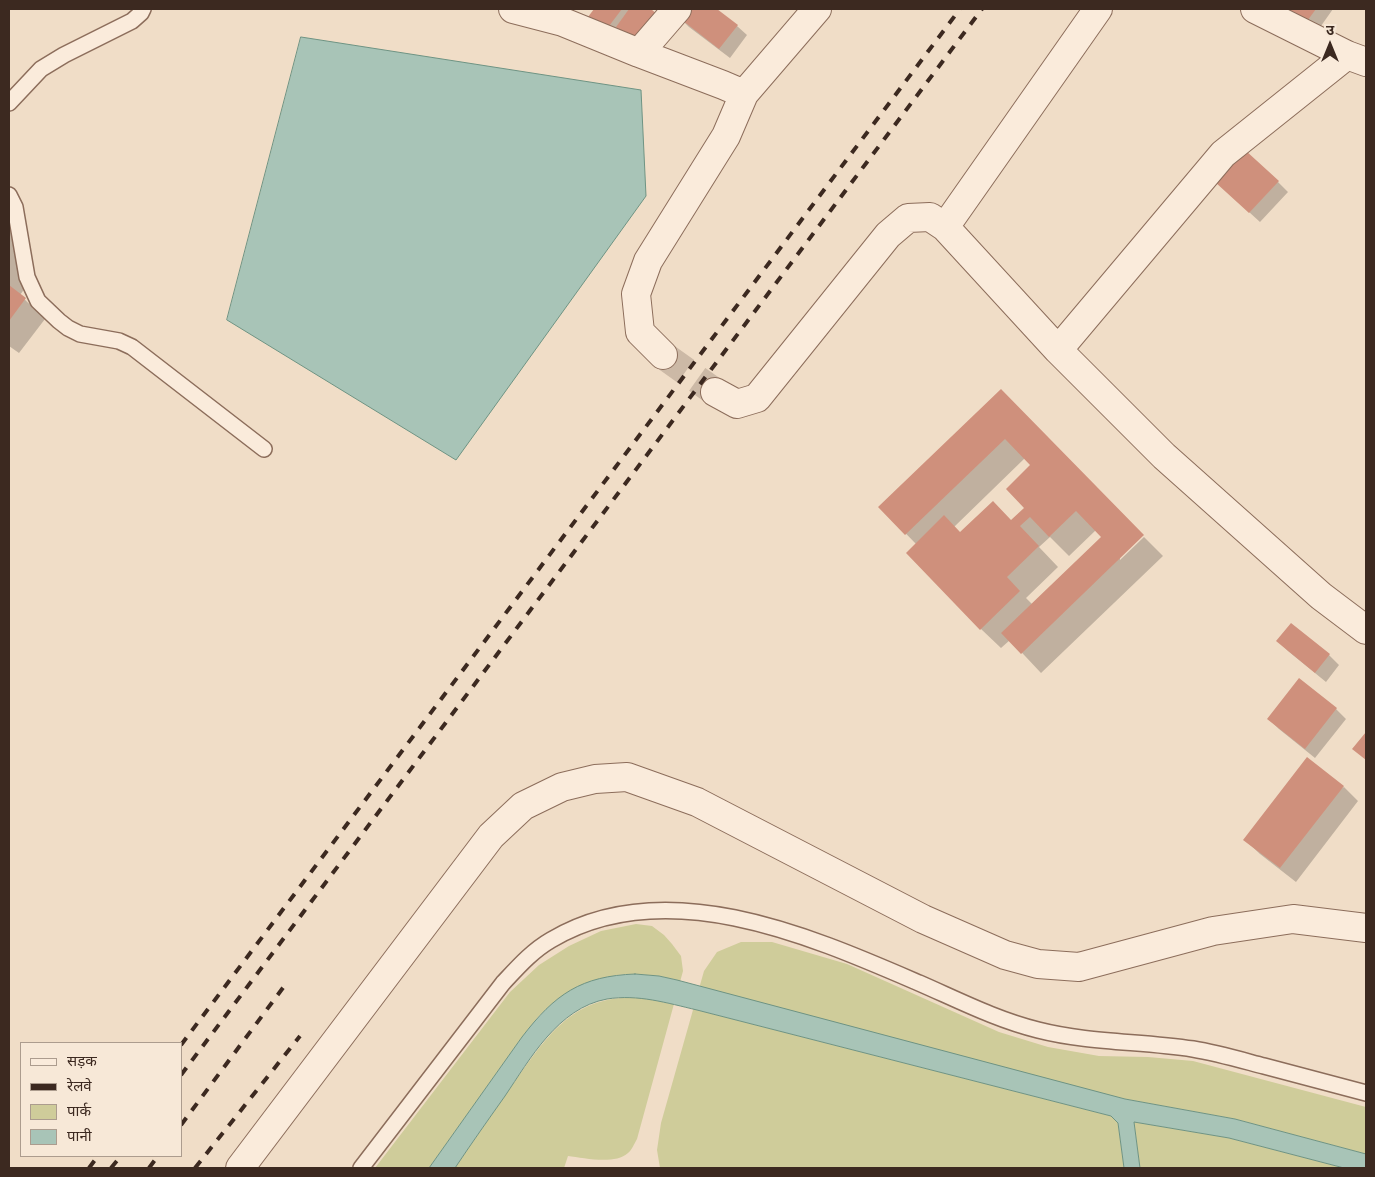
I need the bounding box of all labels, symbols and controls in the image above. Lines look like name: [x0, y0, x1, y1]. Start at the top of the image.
north arrow: [1305, 20, 1355, 70]
text: उ: [1326, 22, 1334, 38]
legend: [20, 1042, 182, 1157]
text: सड़क: [67, 1052, 97, 1070]
text: रेलवे: [67, 1077, 92, 1095]
text: पार्क: [67, 1102, 91, 1120]
text: पानी: [67, 1127, 92, 1145]

